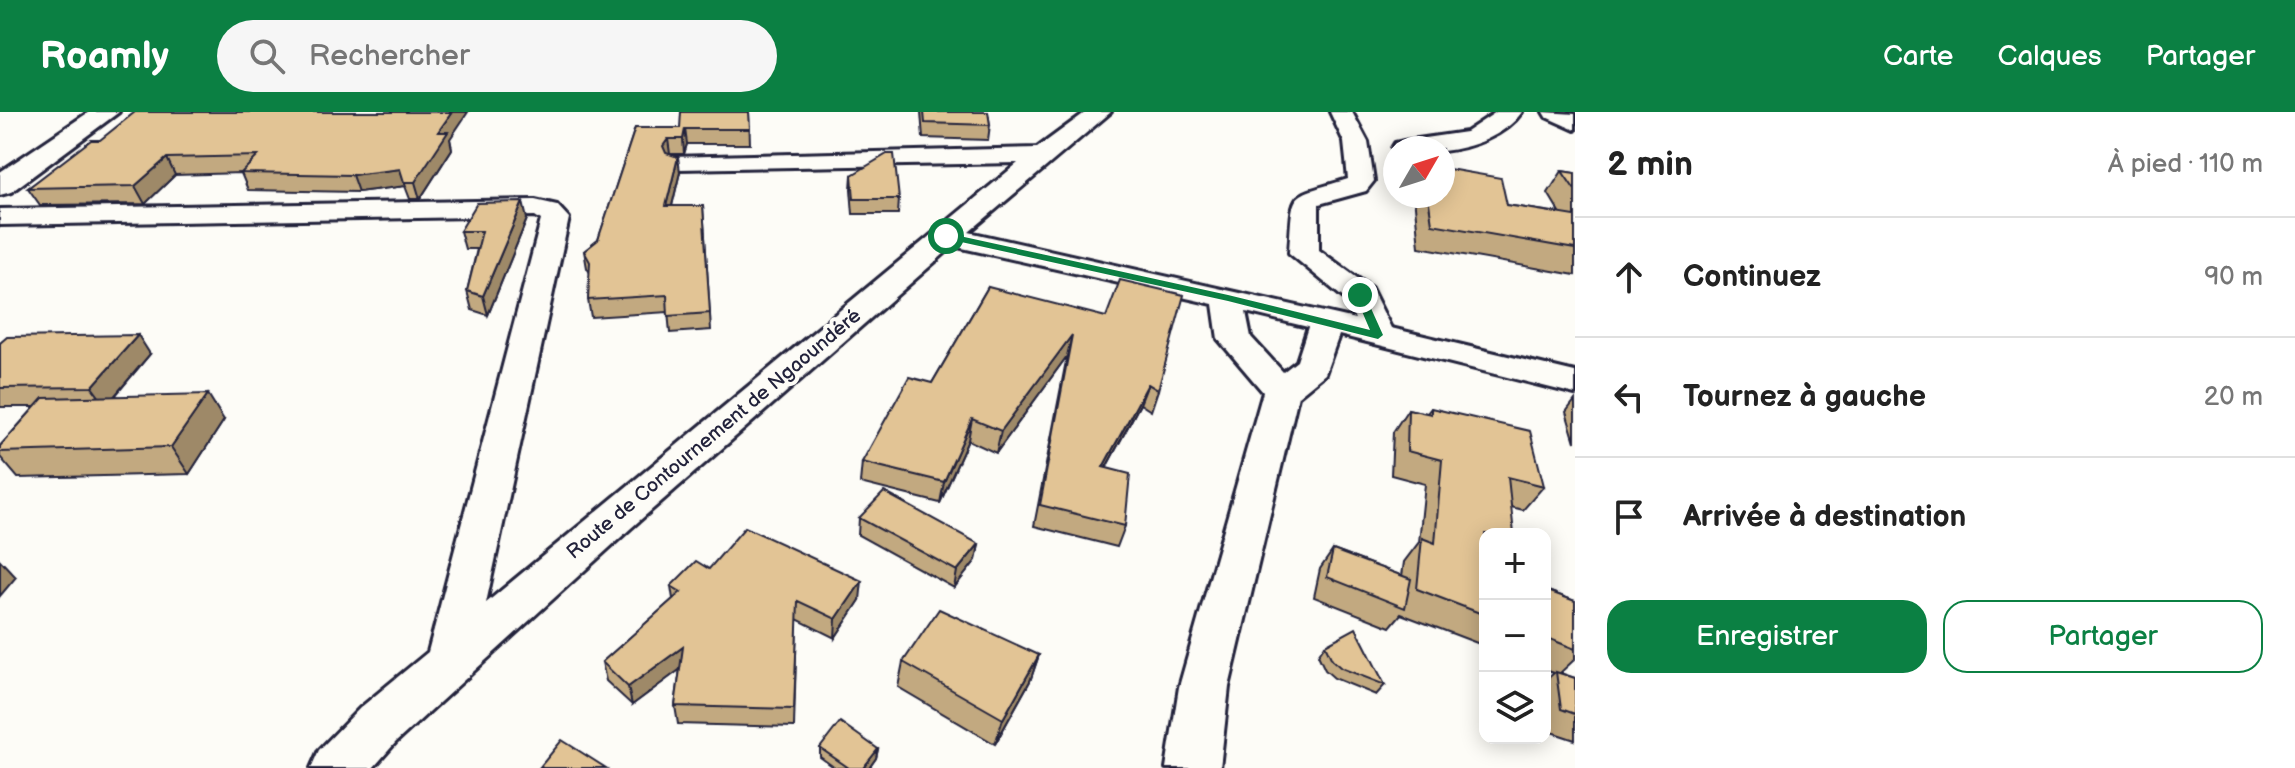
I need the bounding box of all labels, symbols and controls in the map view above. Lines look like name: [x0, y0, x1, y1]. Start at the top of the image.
search box: [217, 20, 777, 92]
text: Roamly: [40, 34, 169, 79]
icon: search: [245, 34, 289, 78]
text: Rechercher: [309, 38, 470, 74]
text: Carte: [1883, 40, 1953, 73]
text: Calques: [1997, 40, 2102, 73]
text: Partager: [2146, 40, 2255, 73]
north arrow: [1383, 136, 1455, 208]
text: 2 min: [1607, 144, 1693, 185]
text: À pied · 110 m: [2108, 149, 2263, 180]
route start: [928, 218, 964, 254]
icon: ahead: [1607, 255, 1651, 299]
text: Continuez: [1683, 259, 1821, 295]
text: 90 m: [2204, 262, 2263, 293]
route end: [1342, 277, 1378, 313]
street label: Route de Contournement de Ngaoundéré: [562, 304, 866, 564]
icon: left: [1607, 375, 1651, 419]
text: Tournez à gauche: [1683, 379, 1926, 415]
text: 20 m: [2204, 382, 2263, 413]
icon: arrive: [1607, 495, 1651, 539]
text: Arrivée à destination: [1683, 499, 1966, 535]
map controls: [1479, 528, 1551, 744]
button: +: [1479, 528, 1551, 600]
button: −: [1479, 600, 1551, 672]
button: Enregistrer: [1607, 600, 1927, 673]
button: Partager: [1943, 600, 2263, 673]
button: layers: [1479, 672, 1551, 744]

